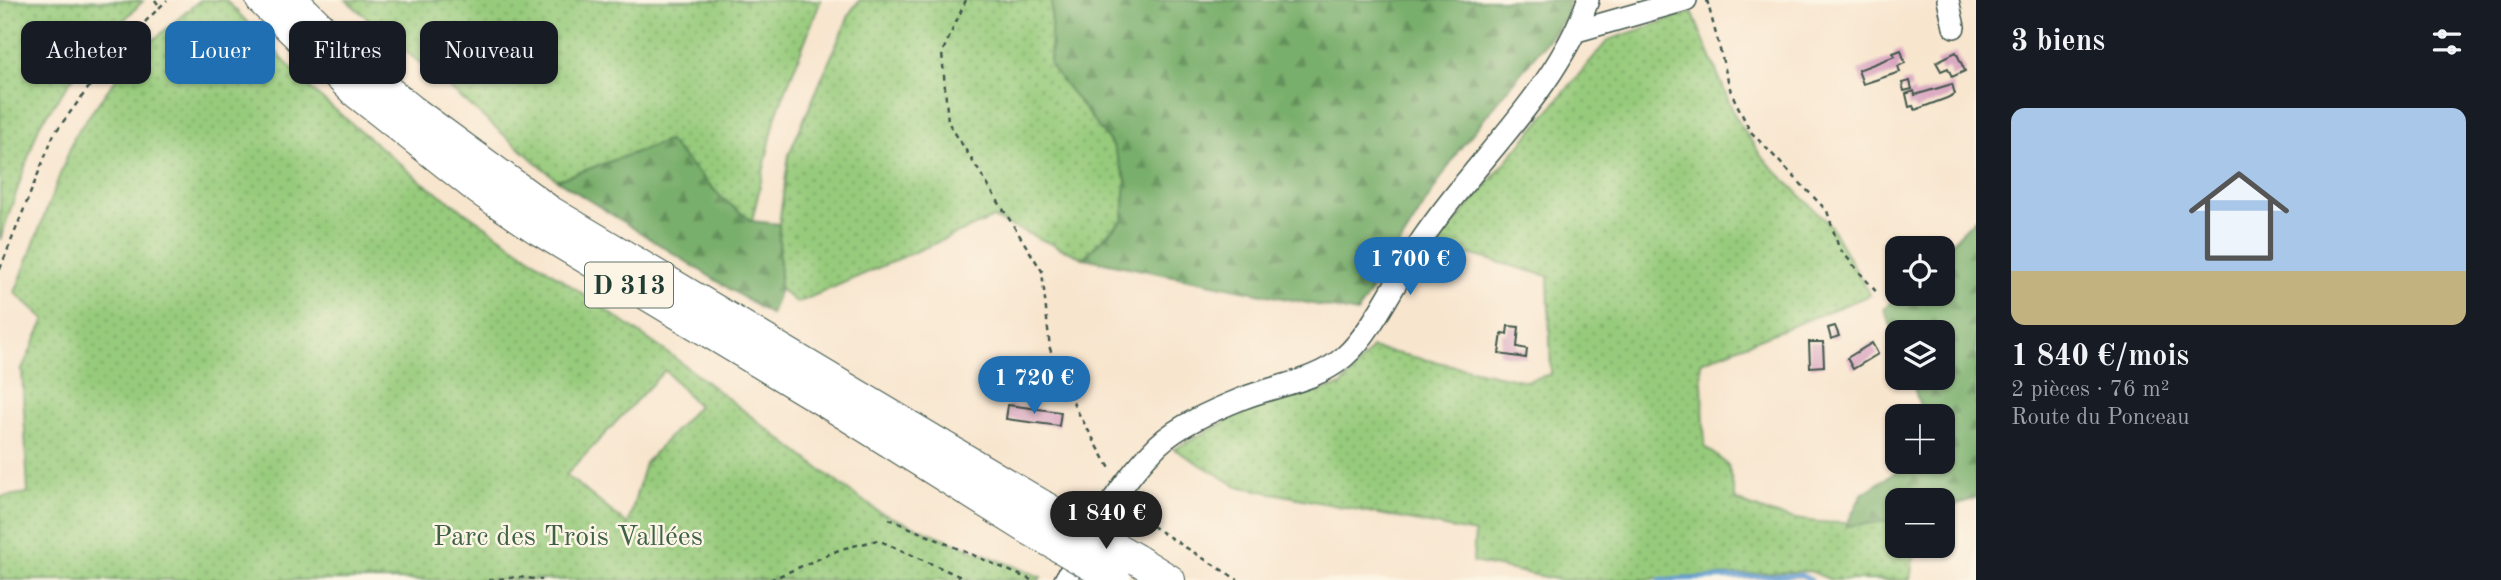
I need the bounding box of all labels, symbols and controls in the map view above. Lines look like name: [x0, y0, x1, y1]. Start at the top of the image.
chip: Acheter: [21, 21, 151, 84]
chip: Louer: [165, 21, 275, 84]
chip: Filtres: [289, 21, 406, 84]
chip: Nouveau: [420, 21, 558, 84]
icon: filters: [2428, 23, 2466, 61]
text: 3 biens: [2011, 27, 2105, 57]
icon: home: [2176, 153, 2302, 279]
map controls: [1885, 236, 1955, 558]
button: locate: [1885, 236, 1955, 306]
pin: 1 700 €: [1345, 238, 1475, 297]
text: 1 700 €: [1370, 248, 1450, 271]
road number: D 313: [585, 262, 673, 308]
button: layers: [1885, 320, 1955, 390]
text: 1 840 €/mois: [2011, 342, 2189, 372]
pin: 1 720 €: [969, 356, 1099, 416]
text: 1 720 €: [994, 367, 1074, 390]
text: 2 pièces · 76 m²: [2011, 378, 2170, 401]
button: +: [1885, 404, 1955, 474]
text: Route du Ponceau: [2011, 406, 2189, 429]
button: −: [1885, 488, 1955, 558]
pin: 1 840 €: [1041, 491, 1171, 551]
text: 1 840 €: [1066, 502, 1146, 525]
park label: Parc des Trois Vallées: [433, 524, 703, 552]

